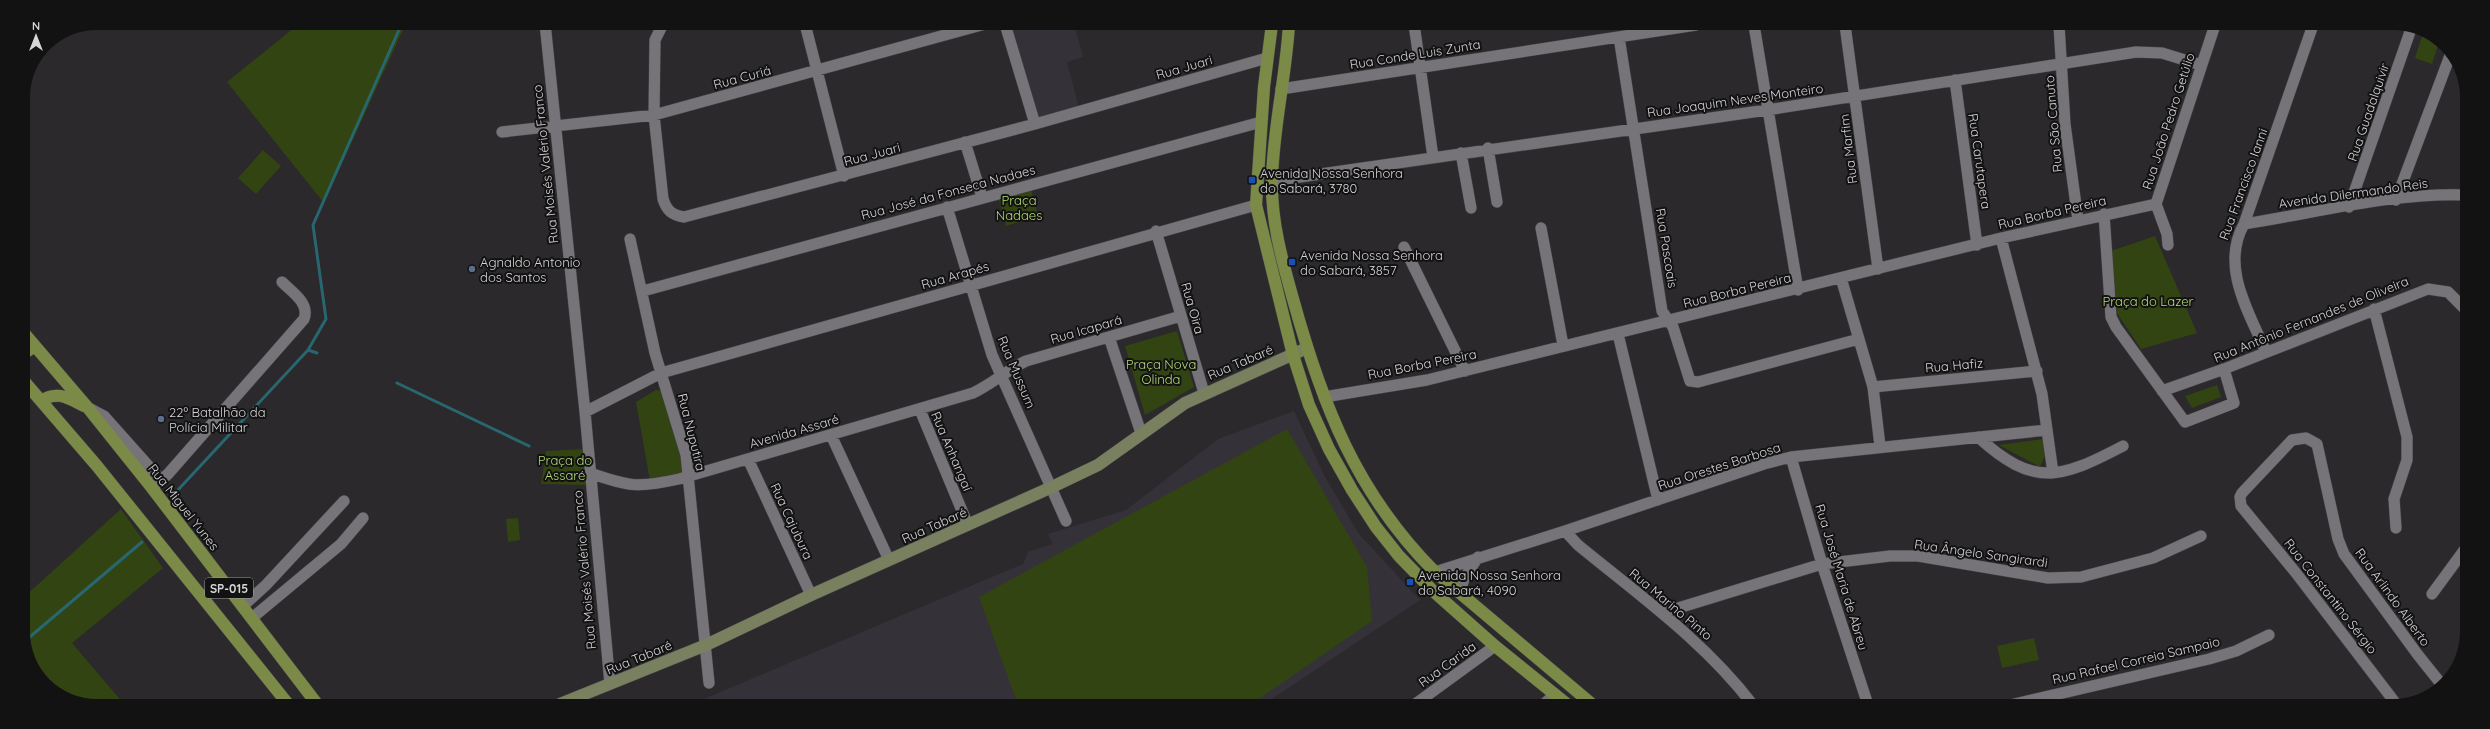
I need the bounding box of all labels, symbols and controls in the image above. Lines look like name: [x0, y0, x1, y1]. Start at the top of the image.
north arrow: [16, 16, 56, 56]
text: N: [32, 19, 40, 33]
street label: Rua Conde Luis Zunta: [1348, 36, 1482, 72]
street label: Rua Juari: [1154, 51, 1214, 83]
street label: Rua João Pedro Getúlio: [2138, 51, 2198, 191]
street label: Rua Guadalquivir: [2344, 61, 2392, 163]
street label: Rua Curiá: [711, 62, 773, 92]
street label: Rua São Canuto: [2041, 75, 2065, 173]
street label: Rua Joaquim Neves Monteiro: [1646, 80, 1824, 120]
street label: Rua Moisés Valério Franco: [529, 84, 561, 244]
street label: Rua Carutapera: [1965, 112, 1995, 210]
street label: Rua Marfim: [1836, 113, 1860, 185]
street label: Rua Francisco Ianni: [2215, 126, 2271, 242]
street label: Rua Juari: [842, 139, 902, 169]
street label: Rua José da Fonseca Nadaes: [859, 161, 1037, 223]
place label: Avenida Nossa Senhora do Sabará, 3780: [1260, 165, 1403, 196]
marker: Avenida Nossa Senhora do Sabará, 3780: [1247, 175, 1257, 185]
street label: Avenida Dilermando Reis: [2277, 175, 2429, 211]
park label: Praça Nadaes: [996, 192, 1042, 223]
street label: Rua Borba Pereira: [1996, 192, 2108, 232]
street label: Rua Pascoais: [1653, 207, 1681, 289]
place label: Avenida Nossa Senhora do Sabará, 3857: [1300, 247, 1443, 278]
place label: Agnaldo Antonio dos Santos: [480, 254, 580, 285]
marker: Avenida Nossa Senhora do Sabará, 3857: [1287, 257, 1297, 267]
street label: Rua Arapés: [919, 258, 991, 292]
marker: Agnaldo Antonio dos Santos: [467, 264, 477, 274]
street label: Rua Borba Pereira: [1681, 269, 1793, 311]
street label: Rua Antônio Fernandes de Oliveira: [2211, 272, 2411, 366]
street label: Rua Oira: [1178, 280, 1208, 336]
park label: Praça do Lazer: [2102, 293, 2194, 309]
street label: Rua Icapará: [1048, 311, 1124, 347]
street label: Rua Mussum: [995, 333, 1039, 411]
street label: Rua Tabaré: [1205, 341, 1275, 383]
street label: Rua Borba Pereira: [1366, 346, 1478, 382]
street label: Rua Hafiz: [1924, 354, 1984, 376]
park label: Praça Nova Olinda: [1126, 356, 1196, 387]
street label: Rua Nuputira: [675, 392, 709, 472]
place label: 22º Batalhão da Polícia Militar: [169, 404, 266, 435]
street label: Rua Anhangaí: [928, 409, 976, 493]
street label: Avenida Assaré: [747, 411, 841, 451]
marker: 22º Batalhão da Polícia Militar: [156, 414, 166, 424]
street label: Rua Orestes Barbosa: [1656, 439, 1782, 493]
park label: Praça do Assaré: [538, 452, 592, 483]
street label: Rua Miguel Yunes: [145, 460, 223, 554]
street label: Rua Cajubura: [767, 480, 817, 562]
street label: Rua Moisés Valério Franco: [569, 490, 599, 650]
street label: Rua José Maria de Abreu: [1812, 502, 1872, 652]
street label: Rua Tabaré: [899, 504, 969, 546]
street label: Rua Constantino Sérgio: [2281, 535, 2381, 657]
street label: Rua Ângelo Sangirardi: [1913, 536, 2049, 570]
street label: Rua Arlindo Alberto: [2352, 545, 2434, 649]
street label: Rua Marino Pinto: [1626, 565, 1716, 643]
place label: Avenida Nossa Senhora do Sabará, 4090: [1418, 567, 1561, 598]
marker: Avenida Nossa Senhora do Sabará, 4090: [1405, 577, 1415, 587]
road number: SP-015: [205, 578, 253, 598]
street label: Rua Rafael Correia Sampaio: [2051, 633, 2222, 687]
street label: Rua Tabaré: [604, 637, 674, 677]
street label: Rua Carida: [1415, 638, 1479, 690]

